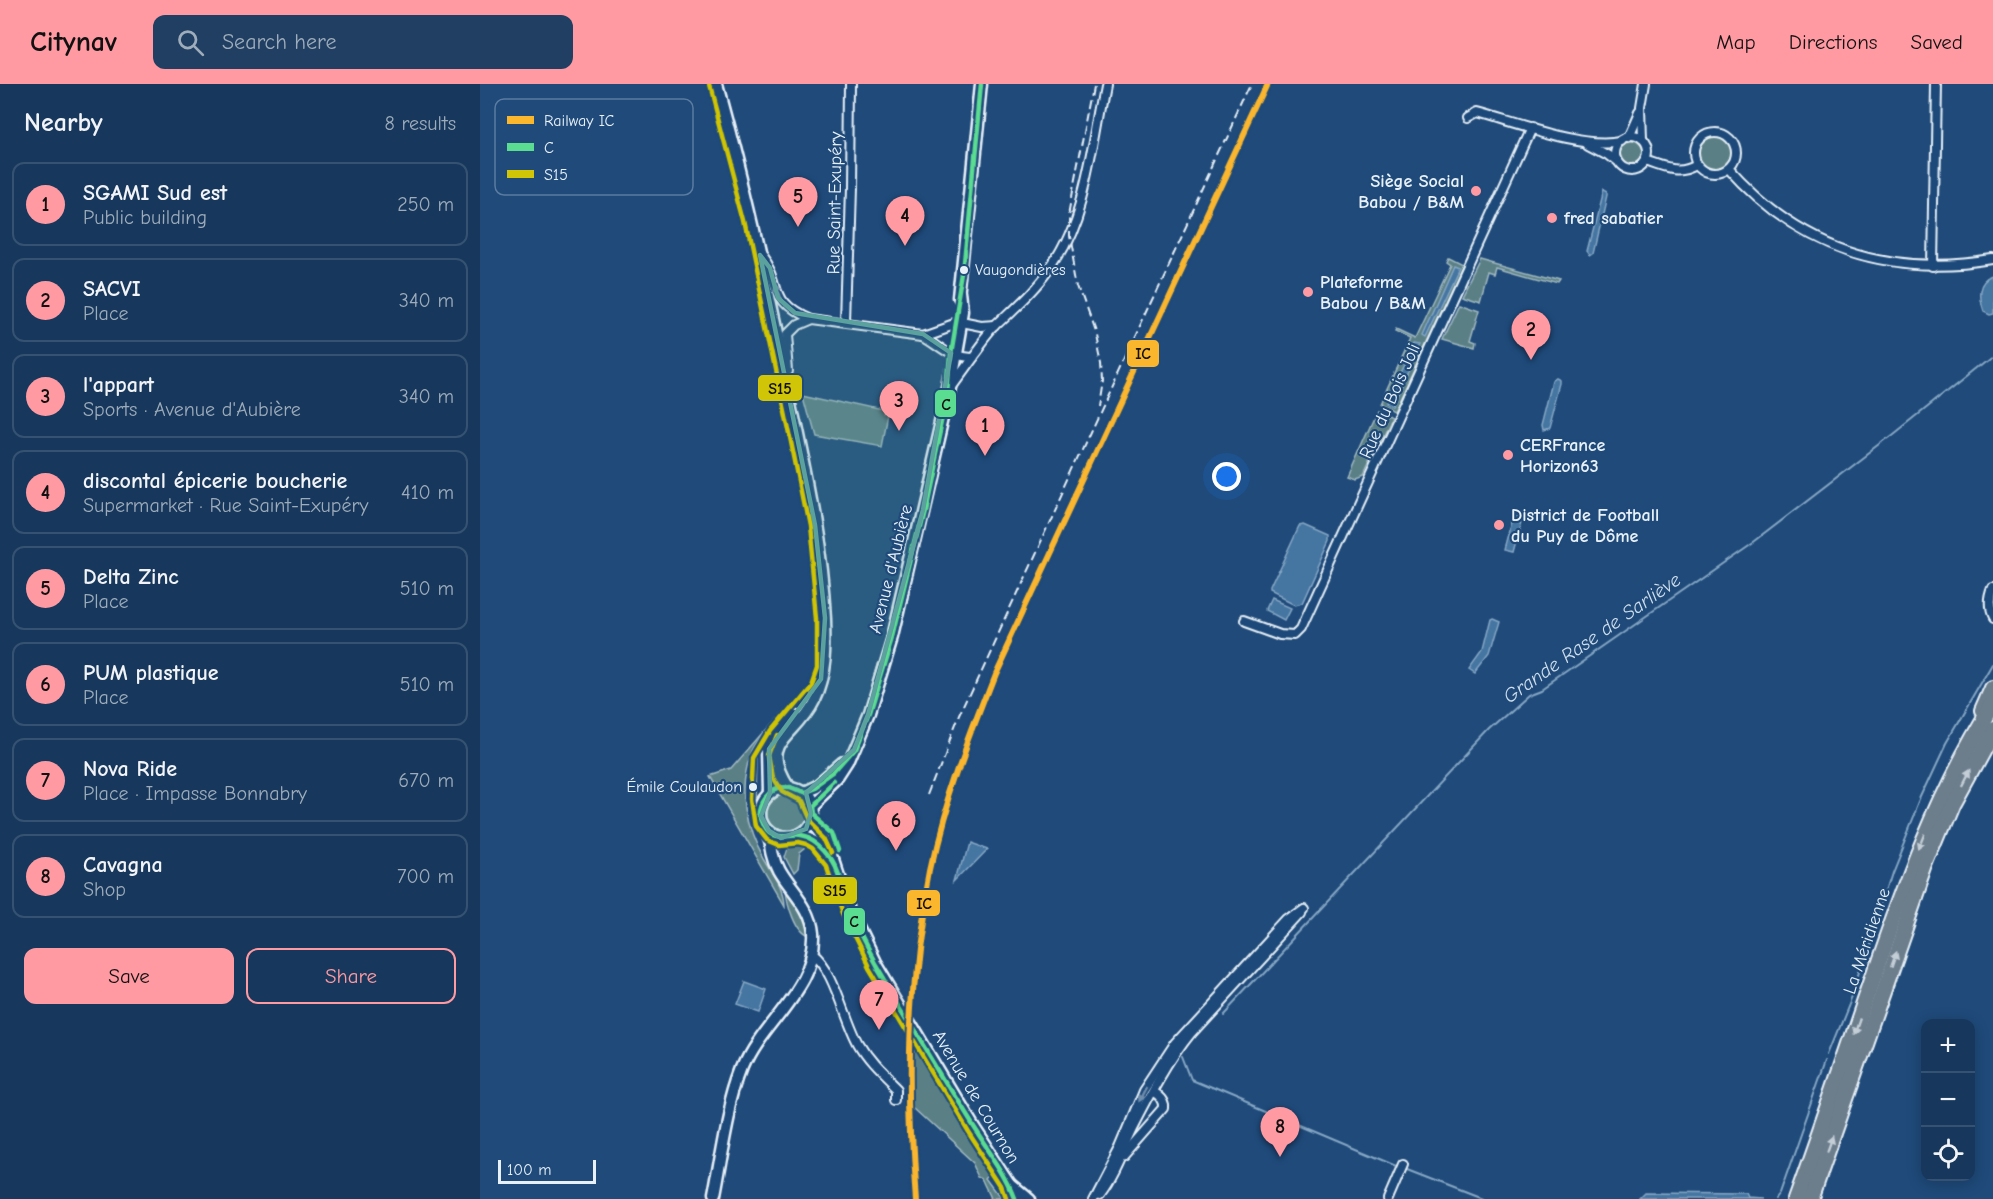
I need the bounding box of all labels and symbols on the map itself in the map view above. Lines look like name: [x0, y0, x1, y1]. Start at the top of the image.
legend: [495, 99, 693, 195]
text: Railway IC: [544, 112, 615, 130]
street label: Rue Saint-Exupéry: [823, 130, 847, 275]
text: C: [544, 139, 554, 157]
text: S15: [544, 166, 568, 184]
place label: Siège Social Babou / B&M: [1358, 171, 1464, 213]
pin: 5: [778, 178, 818, 227]
marker: Siège Social Babou / B&M: [1469, 184, 1483, 198]
pin: 4: [886, 196, 924, 246]
place label: fred sabatier: [1563, 208, 1664, 229]
marker: fred sabatier: [1545, 211, 1559, 225]
place label: Vaugondières: [975, 261, 1066, 279]
marker: Vaugondières: [958, 264, 970, 276]
place label: Plateforme Babou / B&M: [1320, 272, 1426, 314]
one-way arrow: [772, 283, 782, 301]
marker: Plateforme Babou / B&M: [1301, 285, 1315, 299]
pin: 2: [1512, 310, 1550, 360]
line badge: IC: [1126, 339, 1160, 368]
street label: Rue du Bois Joli: [1355, 340, 1425, 462]
text: IC: [1135, 345, 1151, 363]
line badge: S15: [757, 374, 803, 402]
text: S15: [768, 380, 792, 398]
pin: 3: [880, 382, 918, 431]
line badge: C: [934, 389, 957, 418]
text: C: [941, 396, 951, 414]
pin: 1: [966, 406, 1004, 456]
place label: CERFrance Horizon63: [1520, 435, 1606, 477]
marker: CERFrance Horizon63: [1501, 448, 1515, 462]
your location: [1212, 462, 1241, 491]
street label: Avenue d'Aubière: [865, 502, 917, 636]
place label: District de Football du Puy de Dôme: [1511, 505, 1659, 547]
marker: District de Football du Puy de Dôme: [1492, 518, 1506, 532]
water label: Grande Rase de Sarliève: [1499, 568, 1685, 708]
one-way arrow: [1960, 770, 1970, 787]
place label: Émile Coulaudon: [626, 777, 742, 796]
marker: Émile Coulaudon: [747, 781, 759, 793]
pin: 6: [876, 802, 916, 851]
one-way arrow: [1917, 833, 1927, 851]
line badge: S15: [812, 876, 858, 905]
text: S15: [823, 882, 847, 900]
street label: La Méridienne: [1839, 885, 1895, 997]
line badge: IC: [906, 889, 941, 917]
text: IC: [916, 895, 932, 913]
line badge: C: [843, 907, 866, 936]
text: C: [849, 913, 859, 931]
one-way arrow: [1889, 950, 1899, 968]
pin: 7: [860, 980, 898, 1030]
one-way arrow: [1851, 1017, 1860, 1035]
street label: Avenue de Cournon: [928, 1027, 1024, 1167]
one-way arrow: [1138, 1085, 1148, 1102]
pin: 8: [1260, 1108, 1300, 1157]
one-way arrow: [1825, 1135, 1835, 1153]
scale bar: [498, 1157, 596, 1184]

